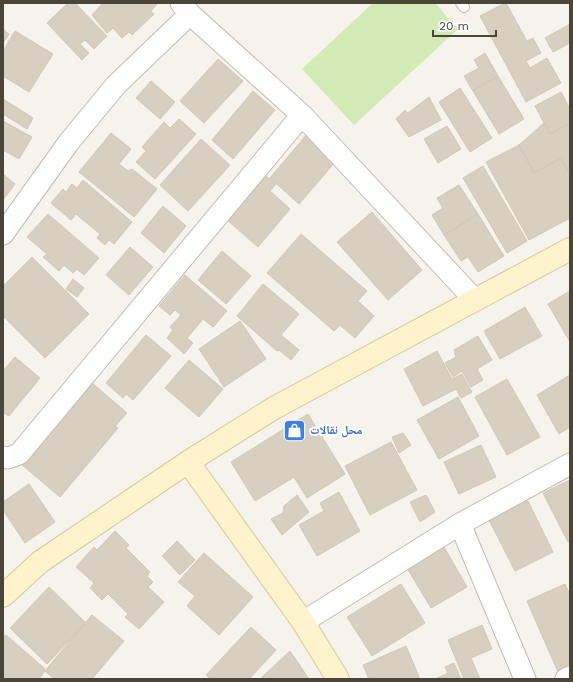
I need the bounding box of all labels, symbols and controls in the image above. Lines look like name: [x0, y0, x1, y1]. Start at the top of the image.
scale bar: [433, 12, 496, 38]
text: 20 m: [439, 19, 469, 33]
shop icon: محل نقالات: [281, 417, 307, 443]
place label: محل نقالات: [310, 423, 363, 438]

